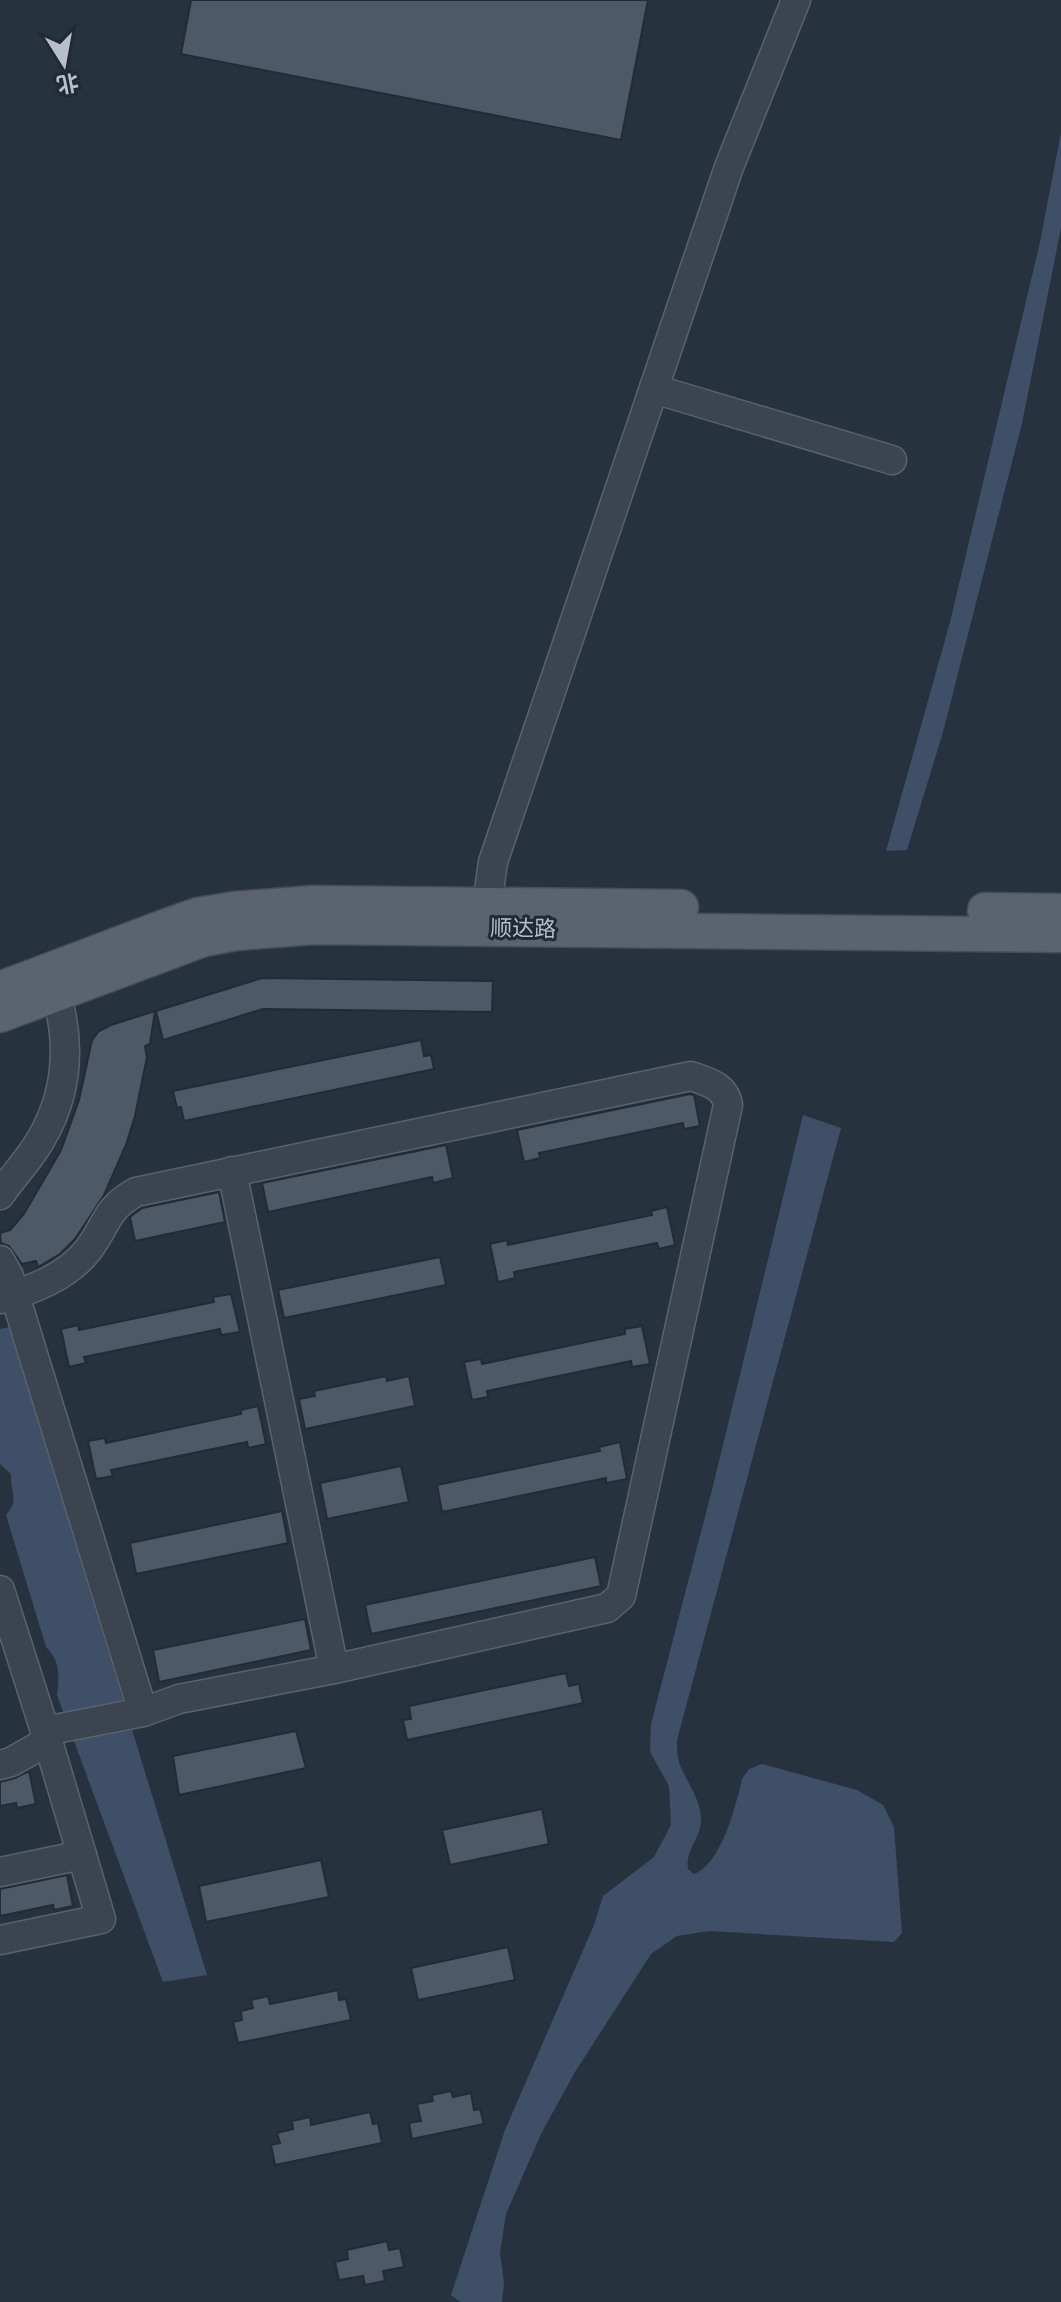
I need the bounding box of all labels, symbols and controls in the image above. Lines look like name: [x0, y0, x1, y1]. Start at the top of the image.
north arrow: [24, 24, 104, 104]
text: 北: [55, 70, 81, 97]
street label: 顺达路: [490, 916, 556, 941]

